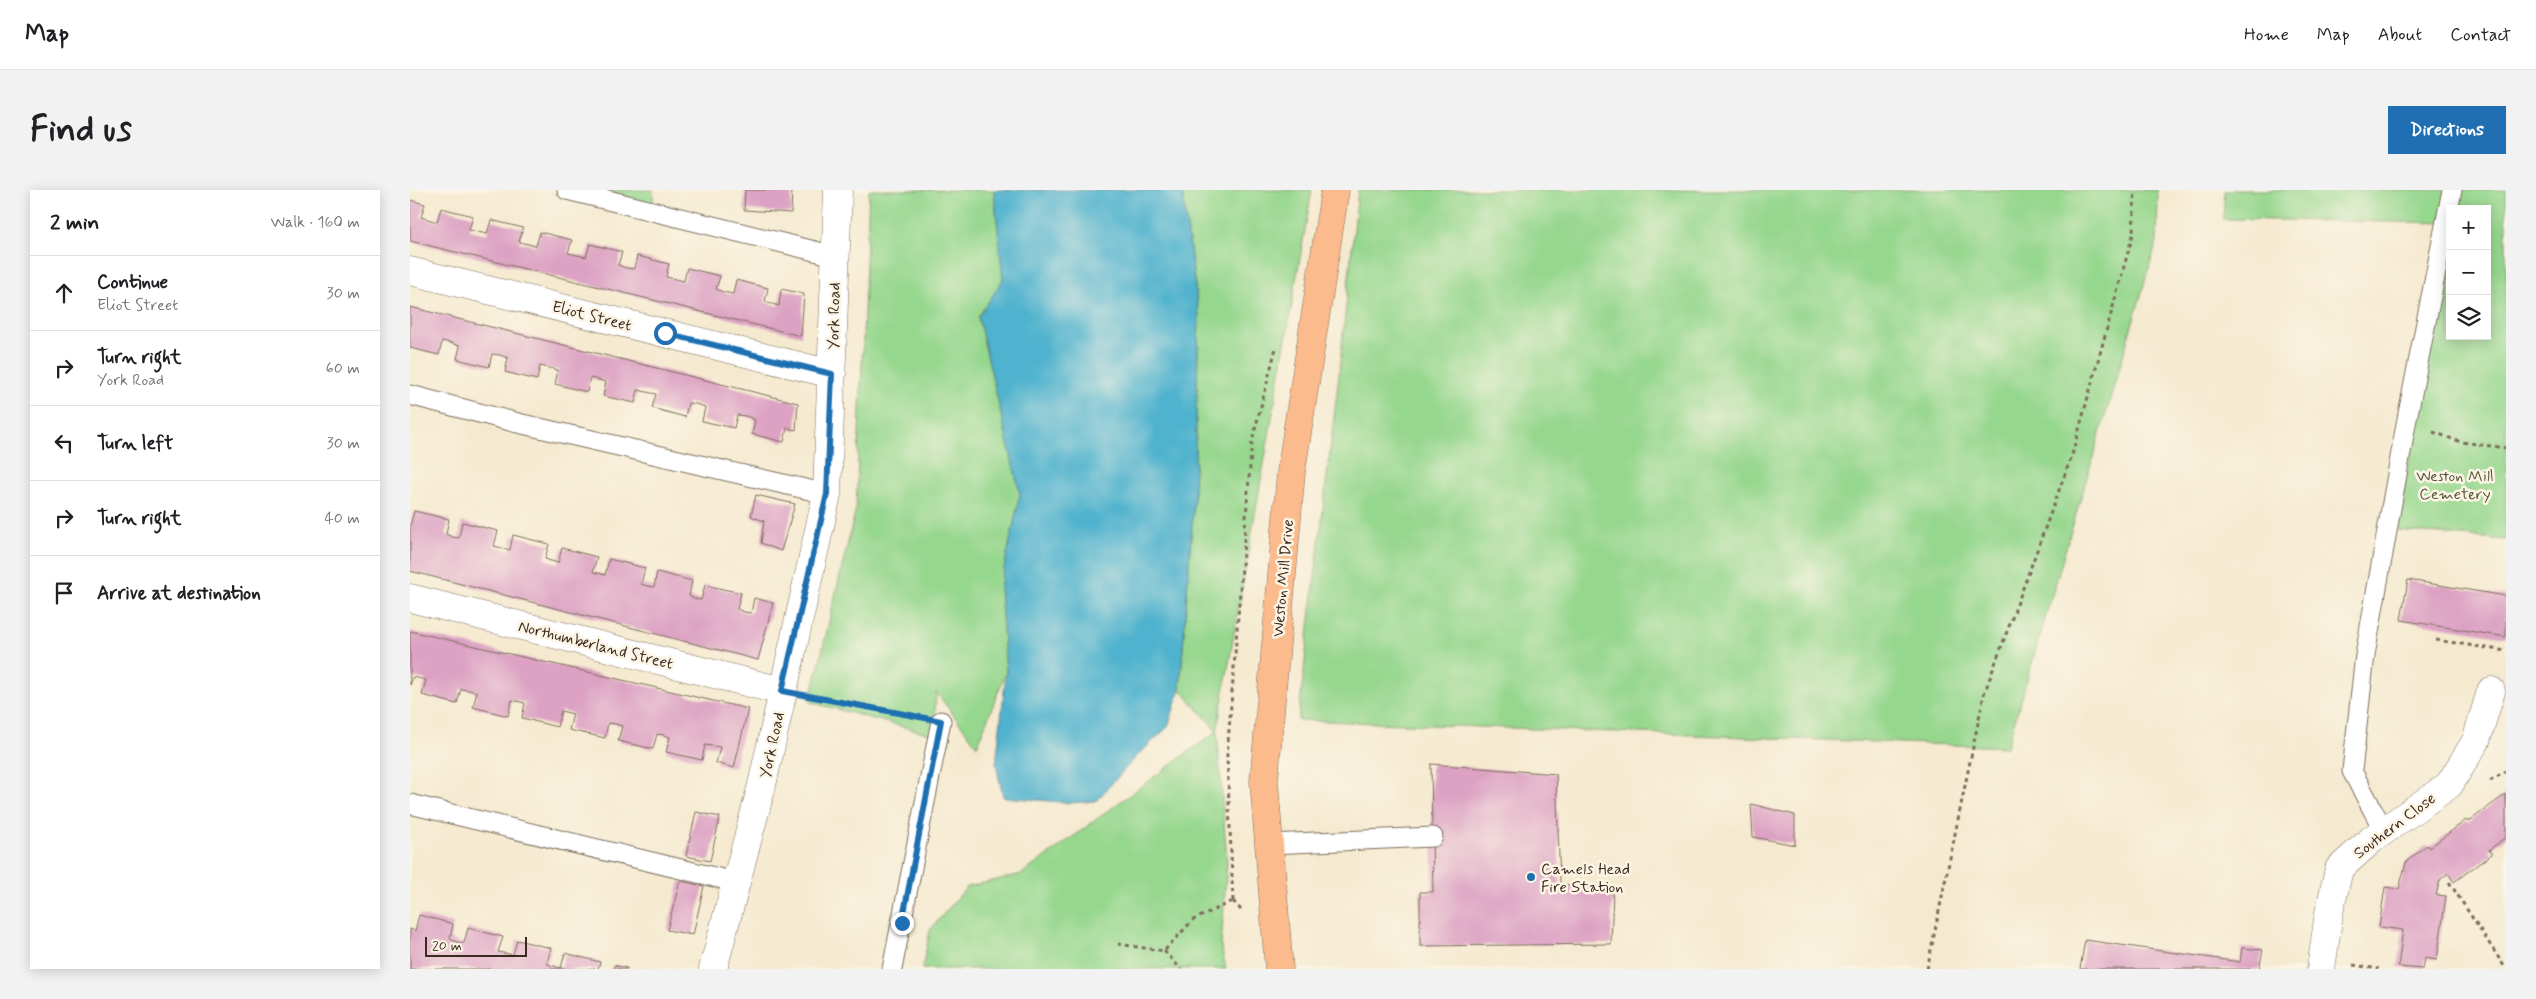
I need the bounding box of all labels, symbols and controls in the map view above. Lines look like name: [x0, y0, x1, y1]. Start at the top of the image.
text: Map: [25, 19, 69, 50]
text: Home: [2244, 23, 2289, 47]
text: Map: [2317, 23, 2350, 47]
text: About: [2378, 23, 2422, 47]
text: Contact: [2450, 23, 2511, 47]
button: Directions: [2388, 106, 2506, 154]
text: Find us: [30, 107, 132, 153]
map controls: [2446, 205, 2491, 340]
button: +: [2446, 205, 2491, 250]
text: 2 min: [50, 209, 99, 237]
text: Walk · 160 m: [270, 212, 360, 233]
button: −: [2446, 250, 2491, 295]
text: Continue: [97, 270, 168, 295]
icon: ahead: [50, 279, 78, 307]
street label: York Road: [823, 282, 846, 350]
text: 30 m: [327, 283, 360, 304]
text: Eliot Street: [97, 295, 178, 316]
button: layers: [2446, 295, 2491, 340]
street label: Eliot Street: [550, 296, 634, 336]
route start: [654, 322, 677, 345]
text: Turn right: [97, 345, 181, 370]
icon: right: [50, 354, 78, 382]
text: 60 m: [326, 358, 360, 379]
text: York Road: [97, 370, 164, 391]
icon: left: [50, 429, 78, 457]
text: Turn left: [97, 431, 173, 456]
text: 30 m: [327, 433, 360, 454]
park label: Weston Mill Cemetery: [2416, 466, 2494, 505]
icon: right: [50, 504, 78, 532]
text: Turn right: [97, 506, 181, 531]
text: 40 m: [324, 508, 360, 529]
street label: Weston Mill Drive: [1268, 518, 1299, 638]
icon: arrive: [50, 579, 78, 607]
text: Arrive at destination: [97, 581, 261, 606]
street label: Northumberland Street: [516, 616, 675, 675]
street label: York Road: [755, 710, 790, 780]
street label: Southern Close: [2350, 788, 2440, 864]
place label: Camels Head Fire Station: [1541, 859, 1630, 898]
marker: Camels Head Fire Station: [1525, 871, 1537, 883]
route end: [891, 912, 914, 935]
scale bar: [425, 934, 528, 957]
text: 20 m: [432, 937, 462, 955]

